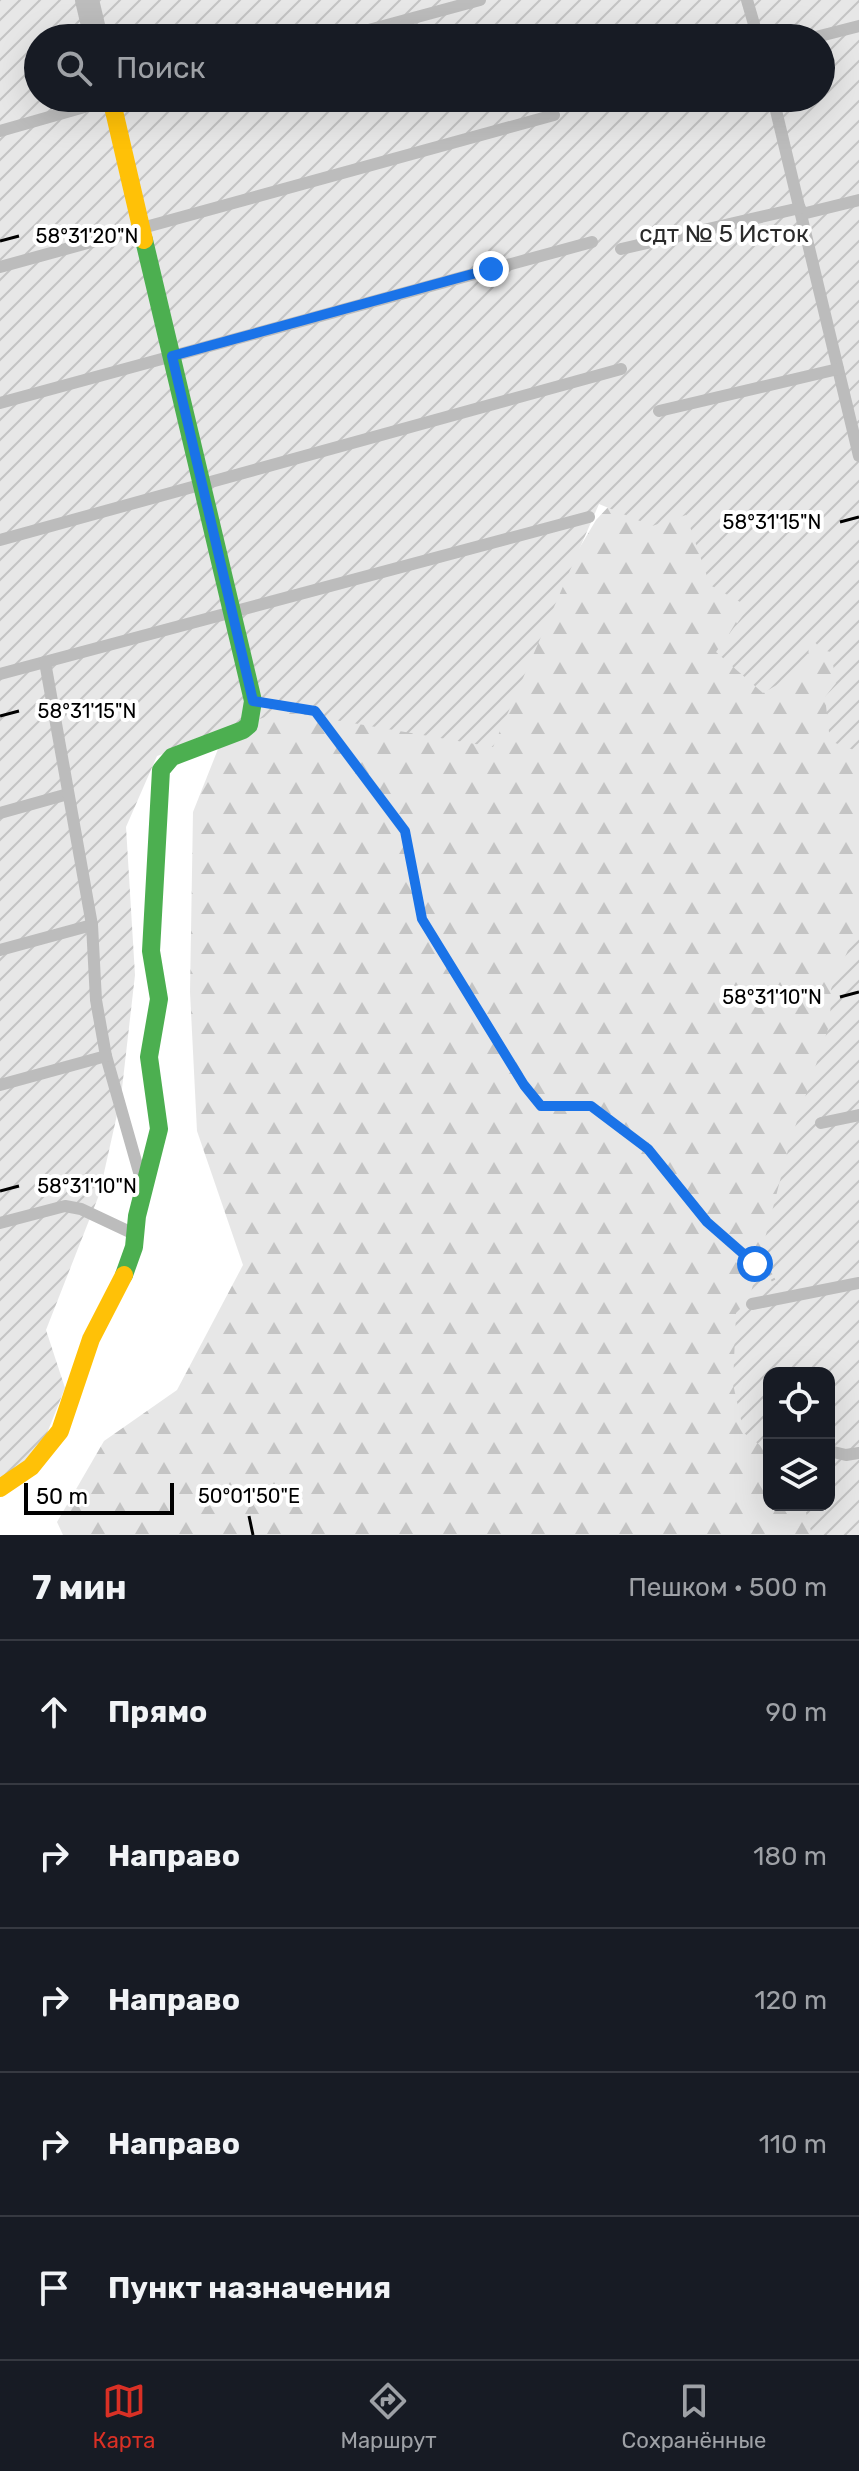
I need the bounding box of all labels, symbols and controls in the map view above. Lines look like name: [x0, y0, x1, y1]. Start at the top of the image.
search box: [24, 24, 835, 112]
icon: search: [52, 46, 96, 90]
text: Поиск: [116, 50, 206, 86]
park label: сдт № 5 Исток: [639, 220, 809, 248]
text: 58°31'20"N: [36, 224, 138, 248]
route end: [473, 251, 509, 287]
text: 58°31'15"N: [723, 510, 821, 534]
text: 58°31'15"N: [38, 699, 136, 723]
text: 58°31'10"N: [722, 985, 822, 1009]
text: 58°31'10"N: [37, 1174, 137, 1198]
route start: [737, 1246, 773, 1282]
map controls: [763, 1367, 835, 1511]
button: locate: [763, 1367, 835, 1439]
button: layers: [763, 1439, 835, 1511]
scale bar: [24, 1479, 174, 1515]
text: 50 m: [36, 1483, 88, 1510]
text: 50°01'50"E: [198, 1484, 300, 1508]
text: 7 мин: [32, 1567, 127, 1608]
text: Пешком · 500 m: [628, 1572, 827, 1603]
icon: ahead: [32, 1690, 76, 1734]
text: Прямо: [108, 1694, 207, 1730]
text: 90 m: [766, 1697, 827, 1728]
icon: right: [32, 1834, 76, 1878]
text: Направо: [108, 1838, 240, 1874]
text: 180 m: [753, 1841, 827, 1872]
icon: right: [32, 1978, 76, 2022]
text: Направо: [108, 1982, 240, 2018]
text: 120 m: [755, 1985, 827, 2016]
icon: right: [32, 2122, 76, 2166]
text: Направо: [108, 2126, 240, 2162]
text: 110 m: [759, 2129, 827, 2160]
icon: arrive: [32, 2266, 76, 2310]
text: Пункт назначения: [108, 2270, 391, 2306]
tab: Карта: [93, 2379, 155, 2454]
tab: Маршрут: [340, 2379, 436, 2454]
tab: Сохранённые: [622, 2379, 766, 2454]

